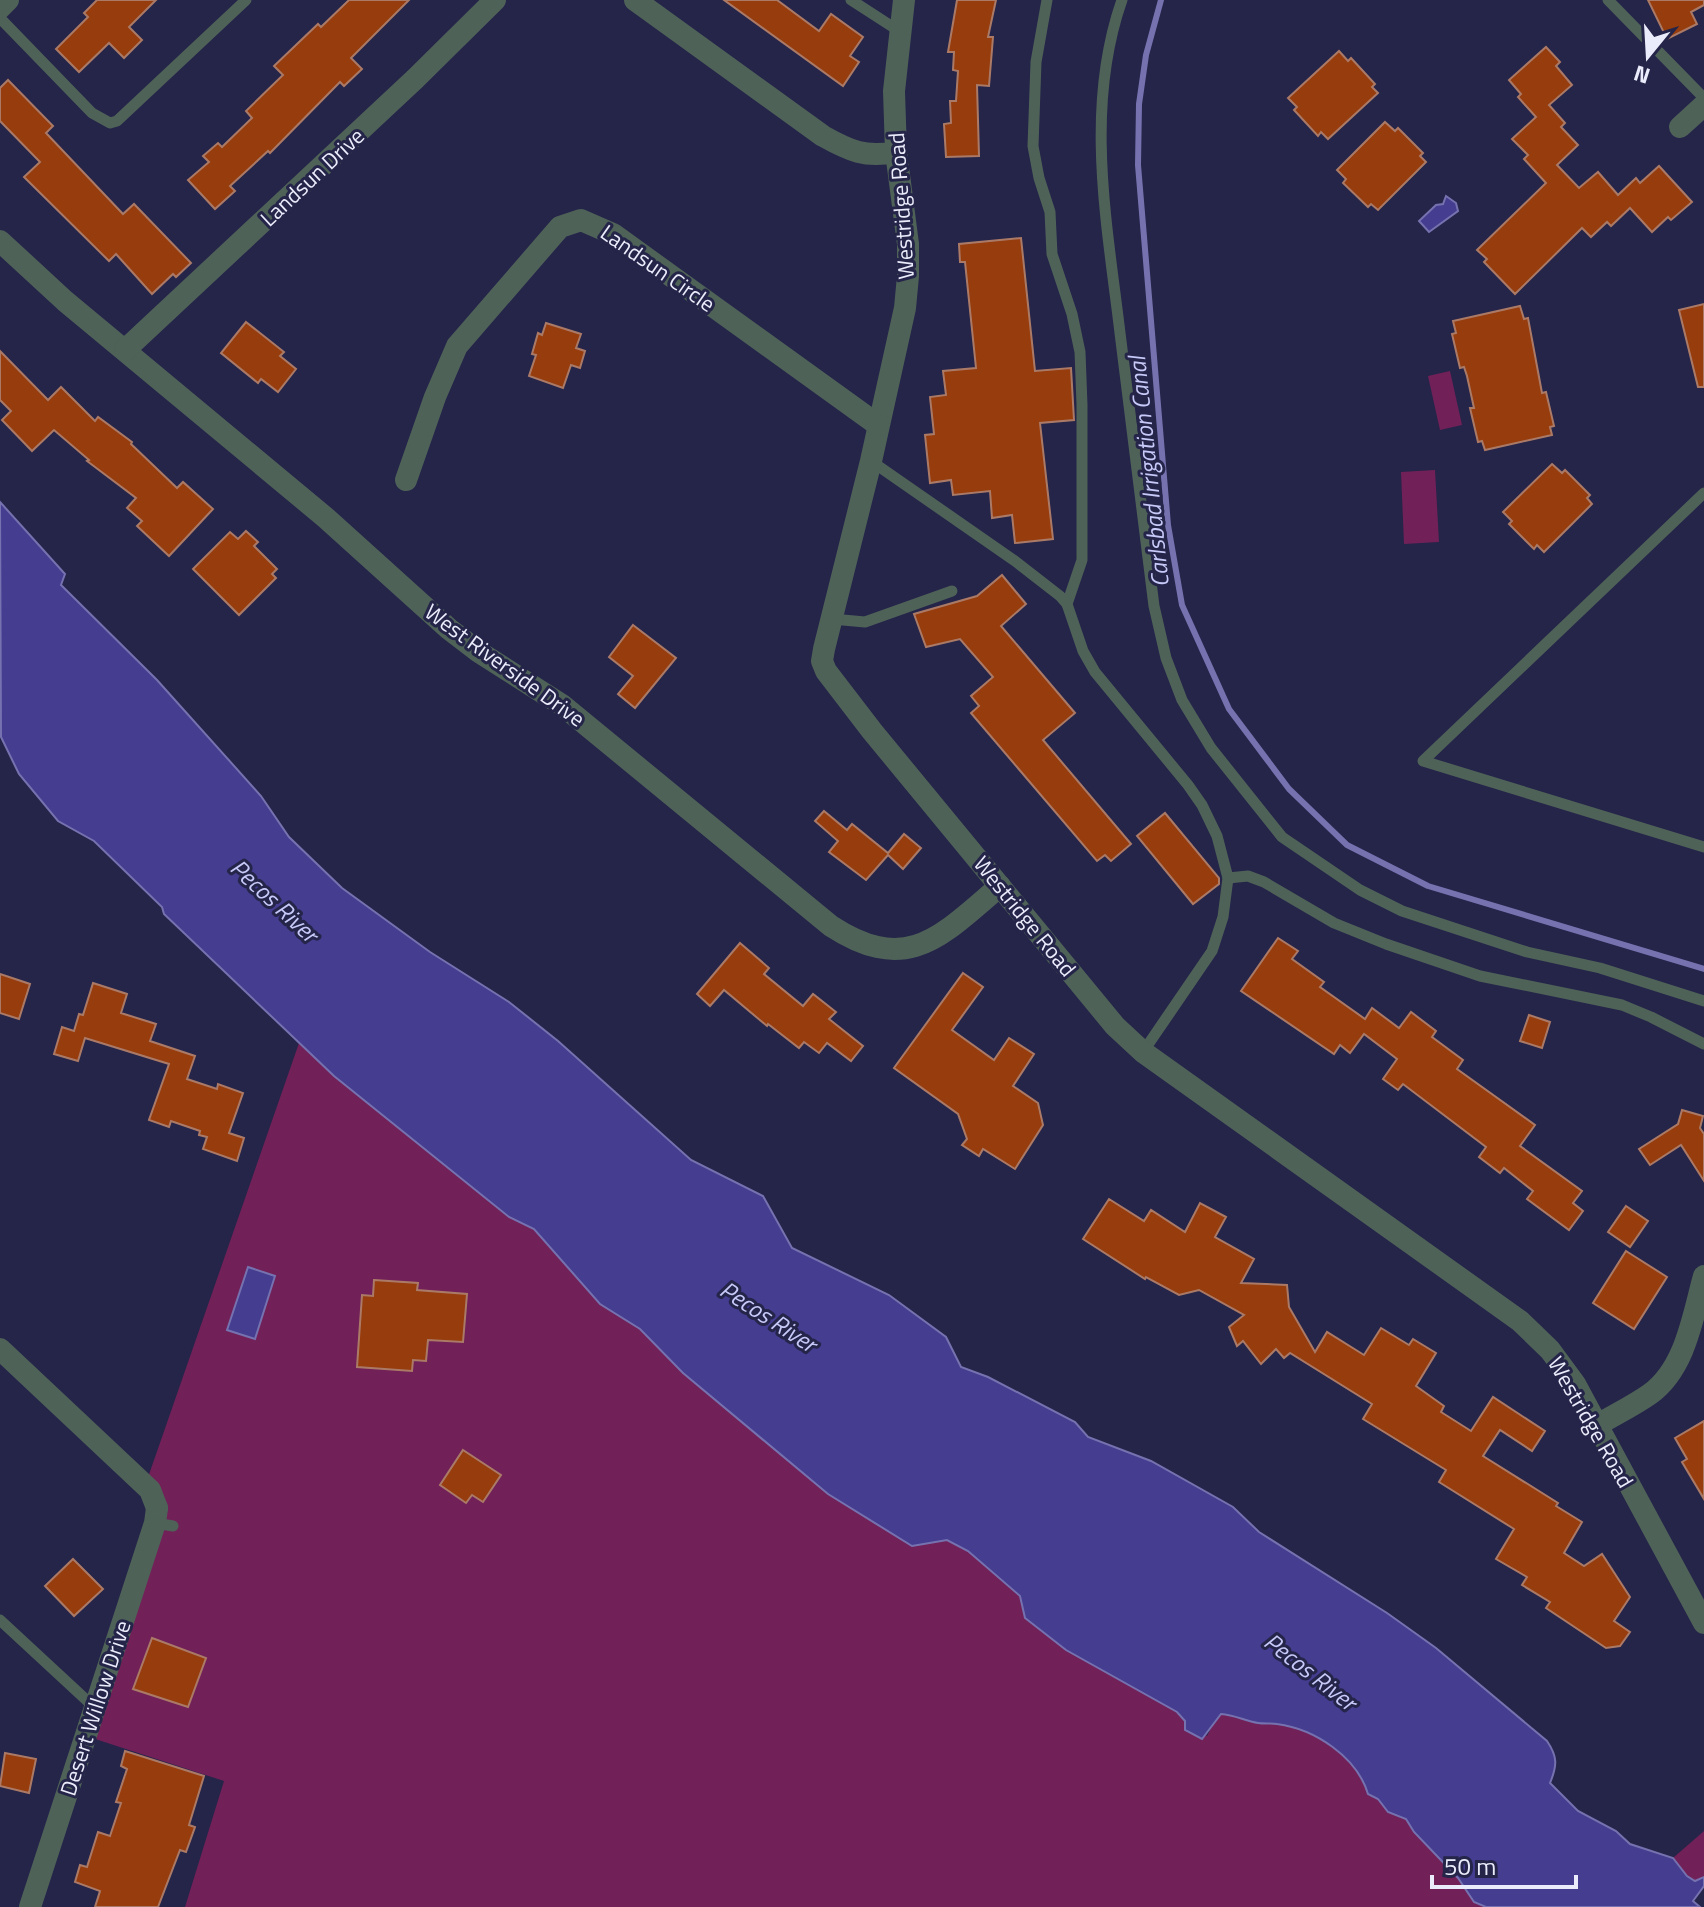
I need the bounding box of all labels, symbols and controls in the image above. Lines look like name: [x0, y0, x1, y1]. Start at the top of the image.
north arrow: [1608, 16, 1688, 96]
text: N: [1629, 56, 1654, 94]
street label: Landsun Drive: [252, 120, 372, 234]
street label: Westridge Road: [879, 131, 923, 281]
street label: Landsun Circle: [594, 216, 722, 320]
water label: Carlsbad Irrigation Canal: [1118, 352, 1178, 589]
street label: West Riverside Drive: [418, 595, 592, 735]
street label: Westridge Road: [966, 848, 1084, 984]
water label: Pecos River: [223, 850, 329, 953]
water label: Pecos River: [713, 1271, 827, 1363]
street label: Westridge Road: [1540, 1350, 1642, 1494]
street label: Desert Willow Drive: [51, 1616, 139, 1800]
water label: Pecos River: [1257, 1623, 1367, 1721]
scale bar: [1432, 1839, 1576, 1889]
text: 50 m: [1444, 1848, 1496, 1884]

